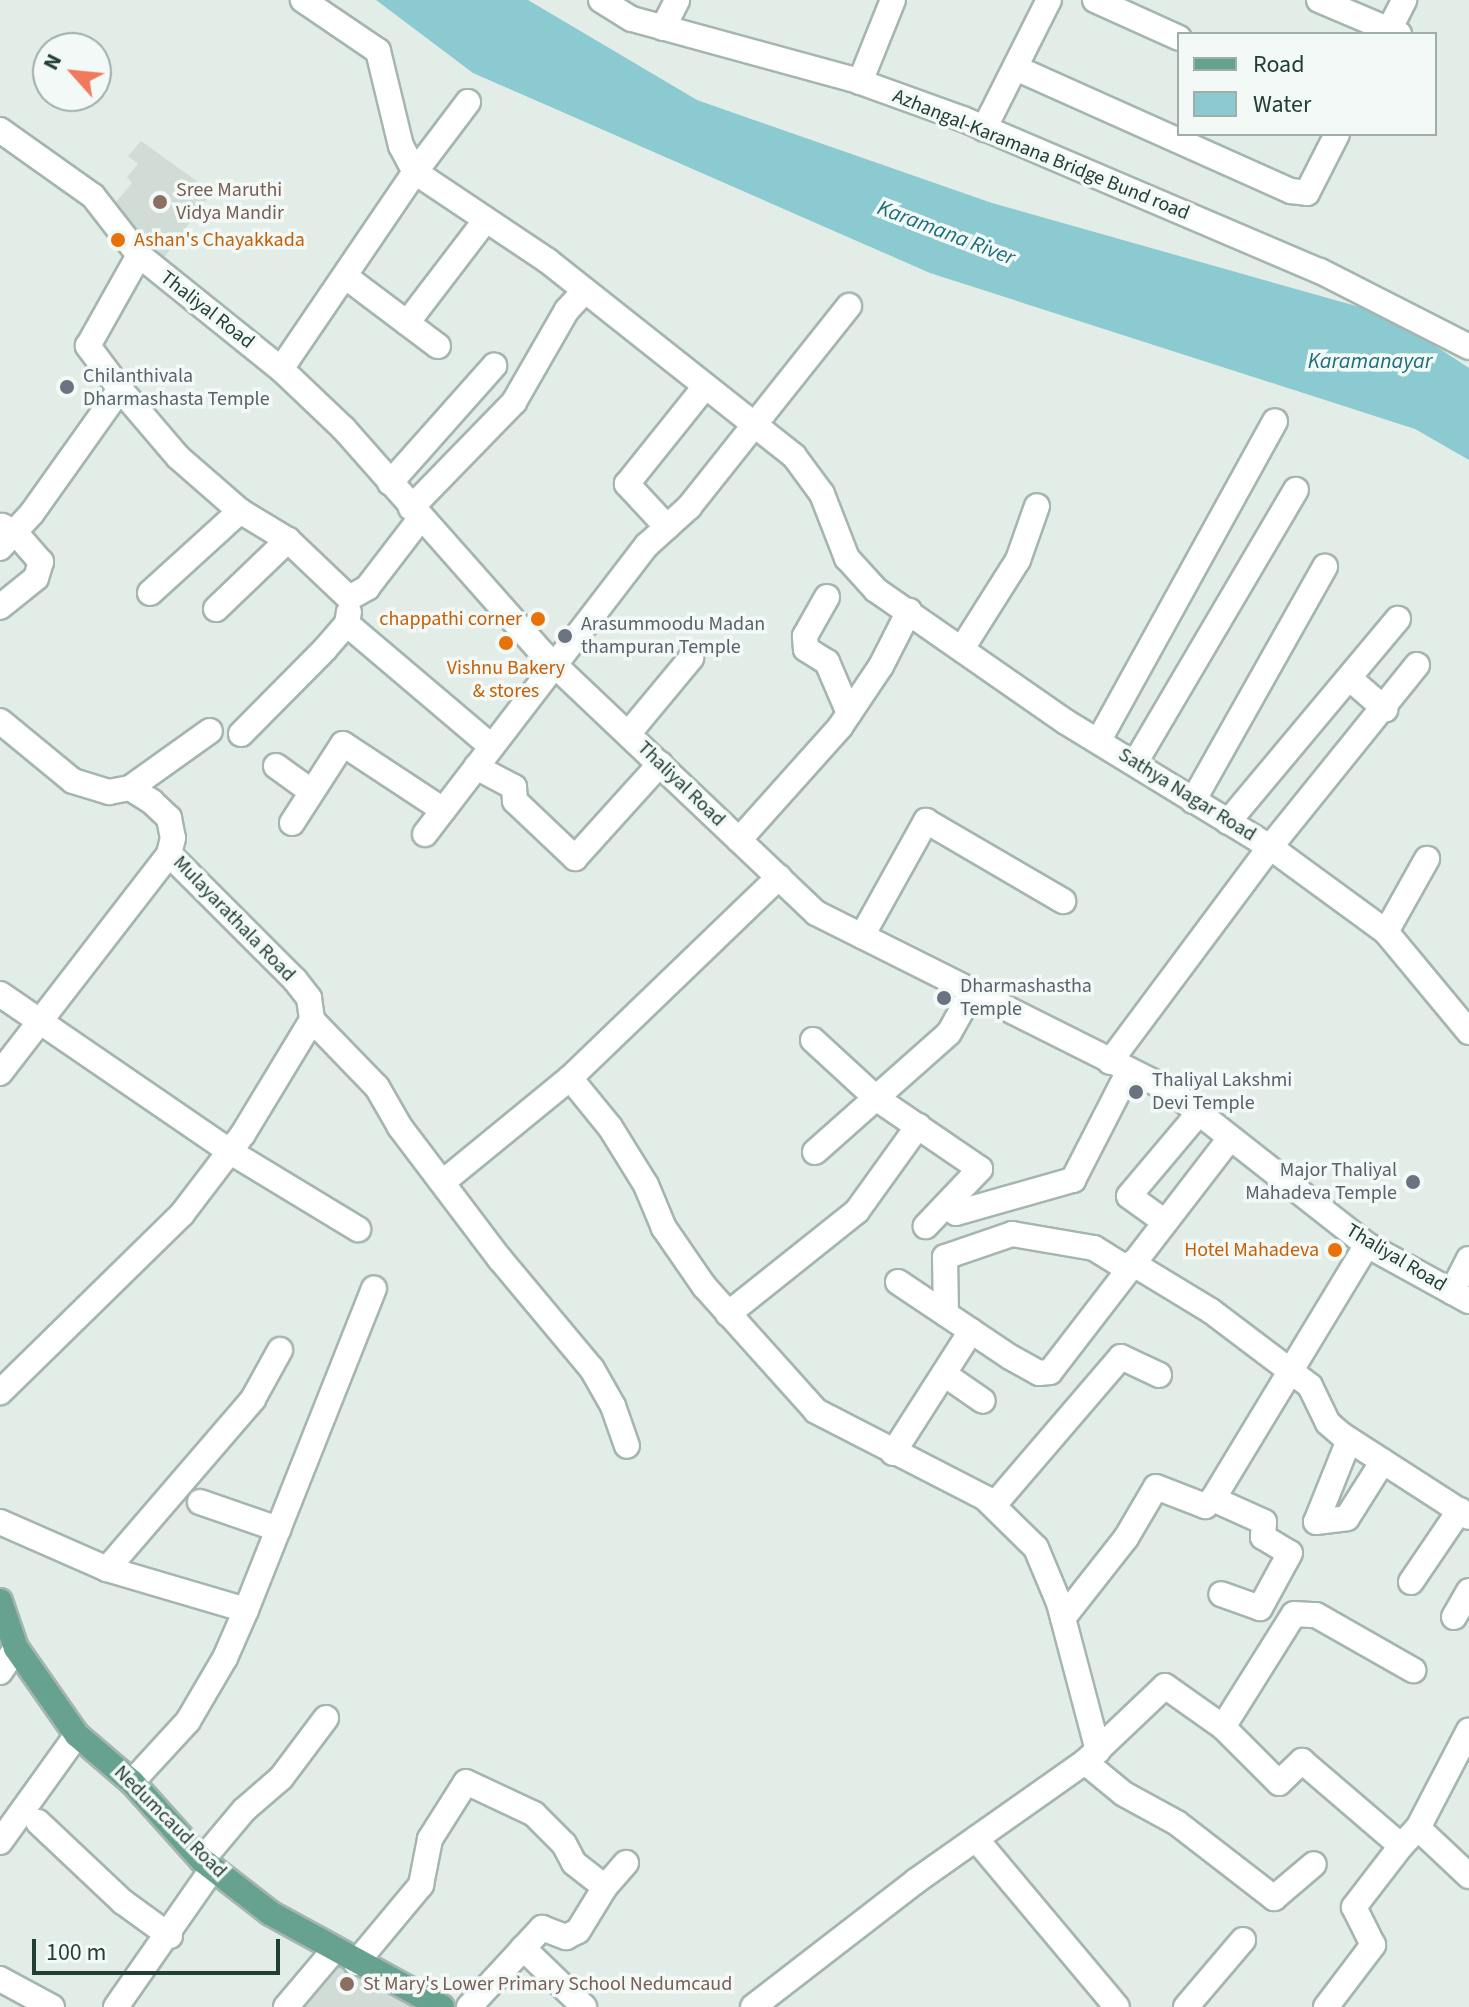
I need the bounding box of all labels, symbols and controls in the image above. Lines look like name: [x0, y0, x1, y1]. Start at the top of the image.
north arrow: [32, 32, 112, 112]
legend: [1177, 32, 1437, 136]
text: Road: [1253, 47, 1305, 82]
text: N: [35, 48, 70, 76]
street label: Azhangal-Karamana Bridge Bund road: [889, 84, 1193, 226]
text: Water: [1253, 87, 1311, 122]
place label: Sree Maruthi Vidya Mandir: [176, 178, 284, 225]
marker: Sree Maruthi Vidya Mandir: [151, 193, 169, 211]
water label: Karamana River: [873, 195, 1019, 271]
place label: Ashan's Chayakkada: [134, 228, 305, 252]
marker: Ashan's Chayakkada: [109, 231, 127, 249]
street label: Thaliyal Road: [155, 266, 259, 354]
water label: Karamanayar: [1308, 349, 1432, 375]
place label: Chilanthivala Dharmashasta Temple: [83, 364, 270, 411]
marker: Chilanthivala Dharmashasta Temple: [58, 378, 76, 396]
place label: chappathi corner: [379, 607, 522, 631]
marker: chappathi corner: [529, 610, 547, 628]
place label: Arasummoodu Madan thampuran Temple: [581, 612, 765, 659]
marker: Arasummoodu Madan thampuran Temple: [556, 627, 574, 645]
marker: Vishnu Bakery & stores: [497, 634, 515, 652]
place label: Vishnu Bakery & stores: [447, 656, 565, 703]
street label: Thaliyal Road: [632, 736, 730, 832]
street label: Sathya Nagar Road: [1114, 743, 1260, 847]
street label: Mulayarathala Road: [168, 851, 300, 987]
place label: Dharmashastha Temple: [960, 974, 1092, 1021]
marker: Dharmashastha Temple: [935, 989, 953, 1007]
place label: Thaliyal Lakshmi Devi Temple: [1152, 1068, 1292, 1115]
marker: Thaliyal Lakshmi Devi Temple: [1127, 1083, 1145, 1101]
place label: Major Thaliyal Mahadeva Temple: [1245, 1158, 1397, 1205]
marker: Major Thaliyal Mahadeva Temple: [1404, 1173, 1422, 1191]
street label: Thaliyal Road: [1341, 1219, 1451, 1297]
place label: Hotel Mahadeva: [1184, 1238, 1319, 1262]
marker: Hotel Mahadeva: [1326, 1241, 1344, 1259]
street label: Nedumcaud Road: [109, 1761, 231, 1883]
scale bar: [36, 1923, 284, 1973]
text: 100 m: [46, 1935, 106, 1970]
place label: St Mary's Lower Primary School Nedumcaud: [363, 1972, 732, 1996]
marker: St Mary's Lower Primary School Nedumcaud: [338, 1975, 356, 1993]

